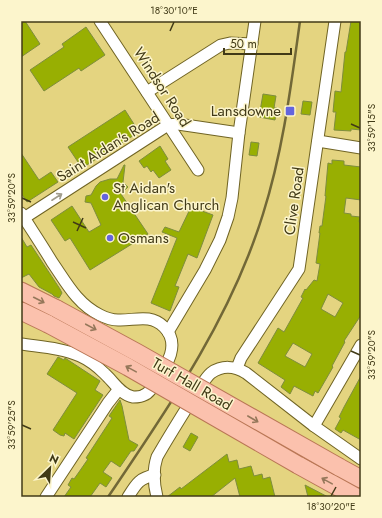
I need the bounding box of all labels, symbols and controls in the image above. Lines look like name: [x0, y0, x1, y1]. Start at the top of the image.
text: 18°30'10"E: [150, 3, 198, 18]
scale bar: [224, 30, 291, 56]
text: 50 m: [230, 35, 257, 53]
street label: Windsor Road: [128, 43, 196, 131]
place label: Lansdowne: [211, 100, 281, 122]
text: 33°59'15"S: [364, 103, 379, 152]
marker: Lansdowne: [284, 105, 296, 117]
street label: Saint Aidan's Road: [52, 106, 164, 188]
street label: Clive Road: [278, 166, 310, 236]
text: 33°59'20"S: [4, 173, 19, 223]
place label: St Aidan's Anglican Church: [113, 177, 219, 216]
one-way arrow: [51, 192, 63, 200]
marker: St Aidan's Anglican Church: [100, 192, 110, 202]
place label: Osmans: [118, 227, 169, 249]
marker: Osmans: [105, 233, 115, 243]
one-way arrow: [33, 297, 45, 304]
one-way arrow: [85, 324, 97, 332]
text: 33°59'20"S: [364, 330, 379, 380]
street label: Turf Hall Road: [148, 352, 236, 416]
one-way arrow: [125, 364, 137, 372]
text: 33°59'25"S: [4, 400, 19, 450]
one-way arrow: [247, 415, 259, 423]
north arrow: [30, 448, 70, 488]
text: N: [47, 450, 62, 468]
one-way arrow: [322, 476, 334, 484]
text: 18°30'20"E: [307, 499, 355, 514]

